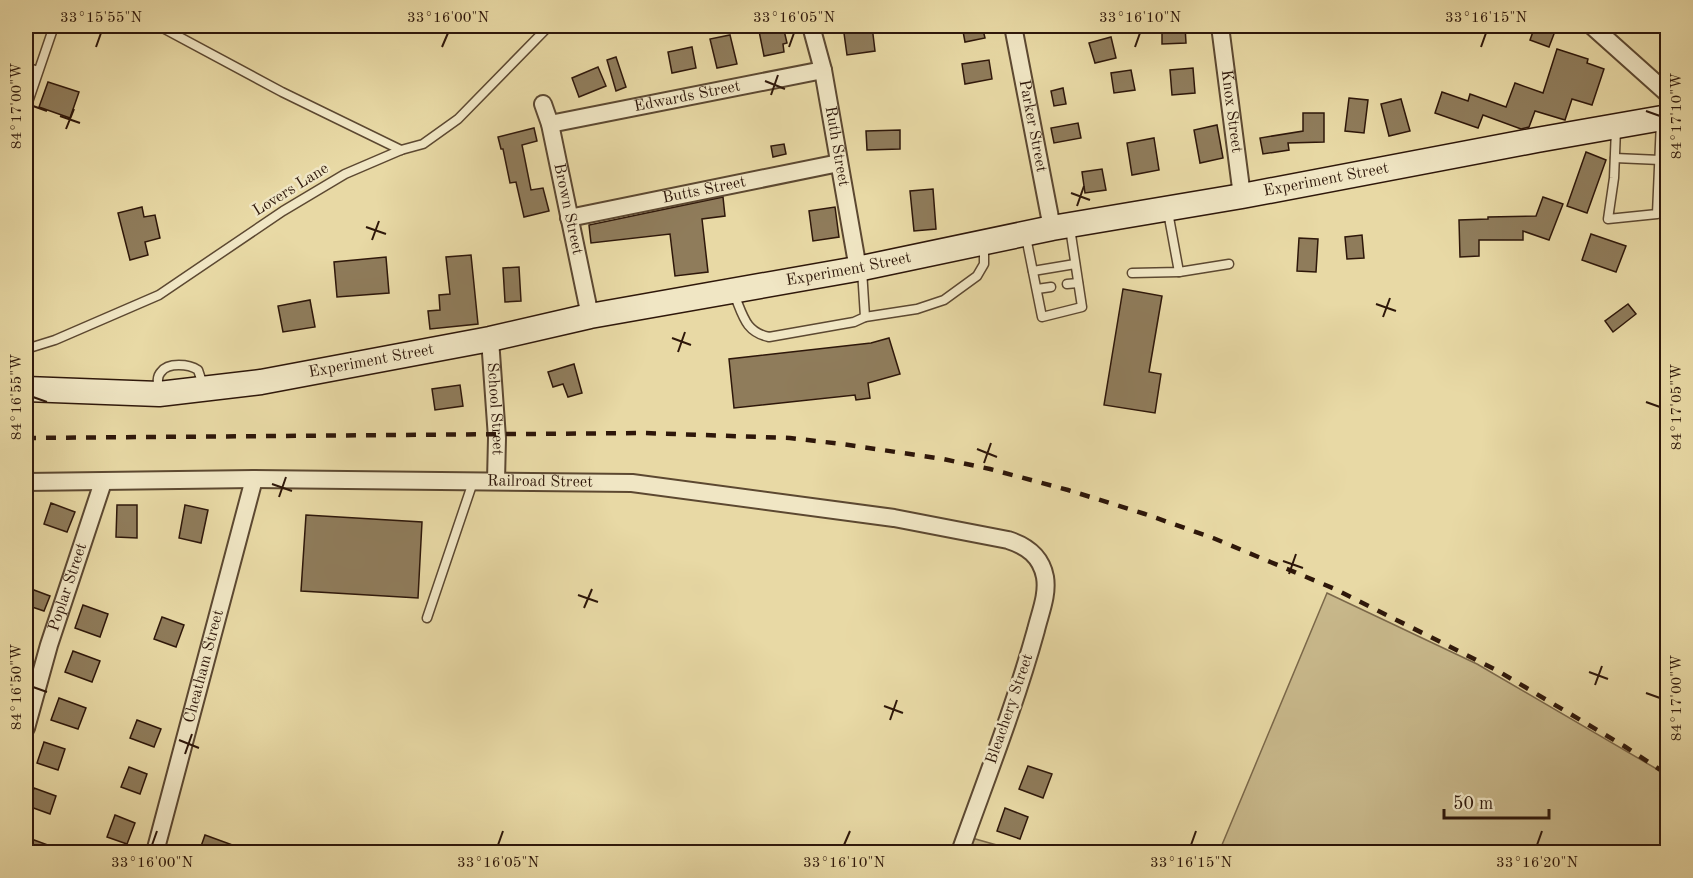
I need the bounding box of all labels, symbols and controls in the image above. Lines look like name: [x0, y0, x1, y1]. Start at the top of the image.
text: 33°15'55"N: [60, 11, 142, 26]
text: 33°16'00"N: [407, 11, 489, 26]
text: 33°16'05"N: [753, 11, 835, 26]
text: 33°16'10"N: [1099, 11, 1181, 26]
text: 33°16'15"N: [1445, 11, 1527, 26]
text: 84°17'00"W: [10, 63, 25, 149]
street label: Knox Street: [1218, 69, 1244, 154]
text: 84°17'10"W: [1670, 73, 1685, 159]
street label: Edwards Street: [633, 78, 742, 115]
street label: Parker Street: [1016, 79, 1049, 174]
street label: Ruth Street: [821, 105, 851, 188]
street label: Experiment Street: [1262, 160, 1390, 200]
street label: Lovers Lane: [250, 161, 332, 219]
street label: Brown Street: [550, 162, 585, 257]
street label: Butts Street: [661, 174, 748, 207]
street label: Experiment Street: [785, 250, 913, 289]
street label: Experiment Street: [307, 342, 436, 381]
text: 84°16'55"W: [10, 354, 25, 440]
street label: School Street: [484, 362, 505, 456]
text: 84°17'05"W: [1670, 364, 1685, 450]
street label: Railroad Street: [487, 473, 593, 491]
street label: Poplar Street: [46, 541, 90, 633]
street label: Cheatham Street: [182, 608, 227, 725]
text: 84°16'50"W: [10, 644, 25, 730]
street label: Bleachery Street: [984, 651, 1037, 766]
text: 84°17'00"W: [1670, 655, 1685, 741]
scale bar: [1444, 782, 1549, 820]
text: 50 m: [1453, 795, 1493, 813]
text: 33°16'00"N: [111, 856, 193, 871]
text: 33°16'05"N: [457, 856, 539, 871]
text: 33°16'10"N: [803, 856, 885, 871]
text: 33°16'15"N: [1150, 856, 1232, 871]
text: 33°16'20"N: [1496, 856, 1578, 871]

